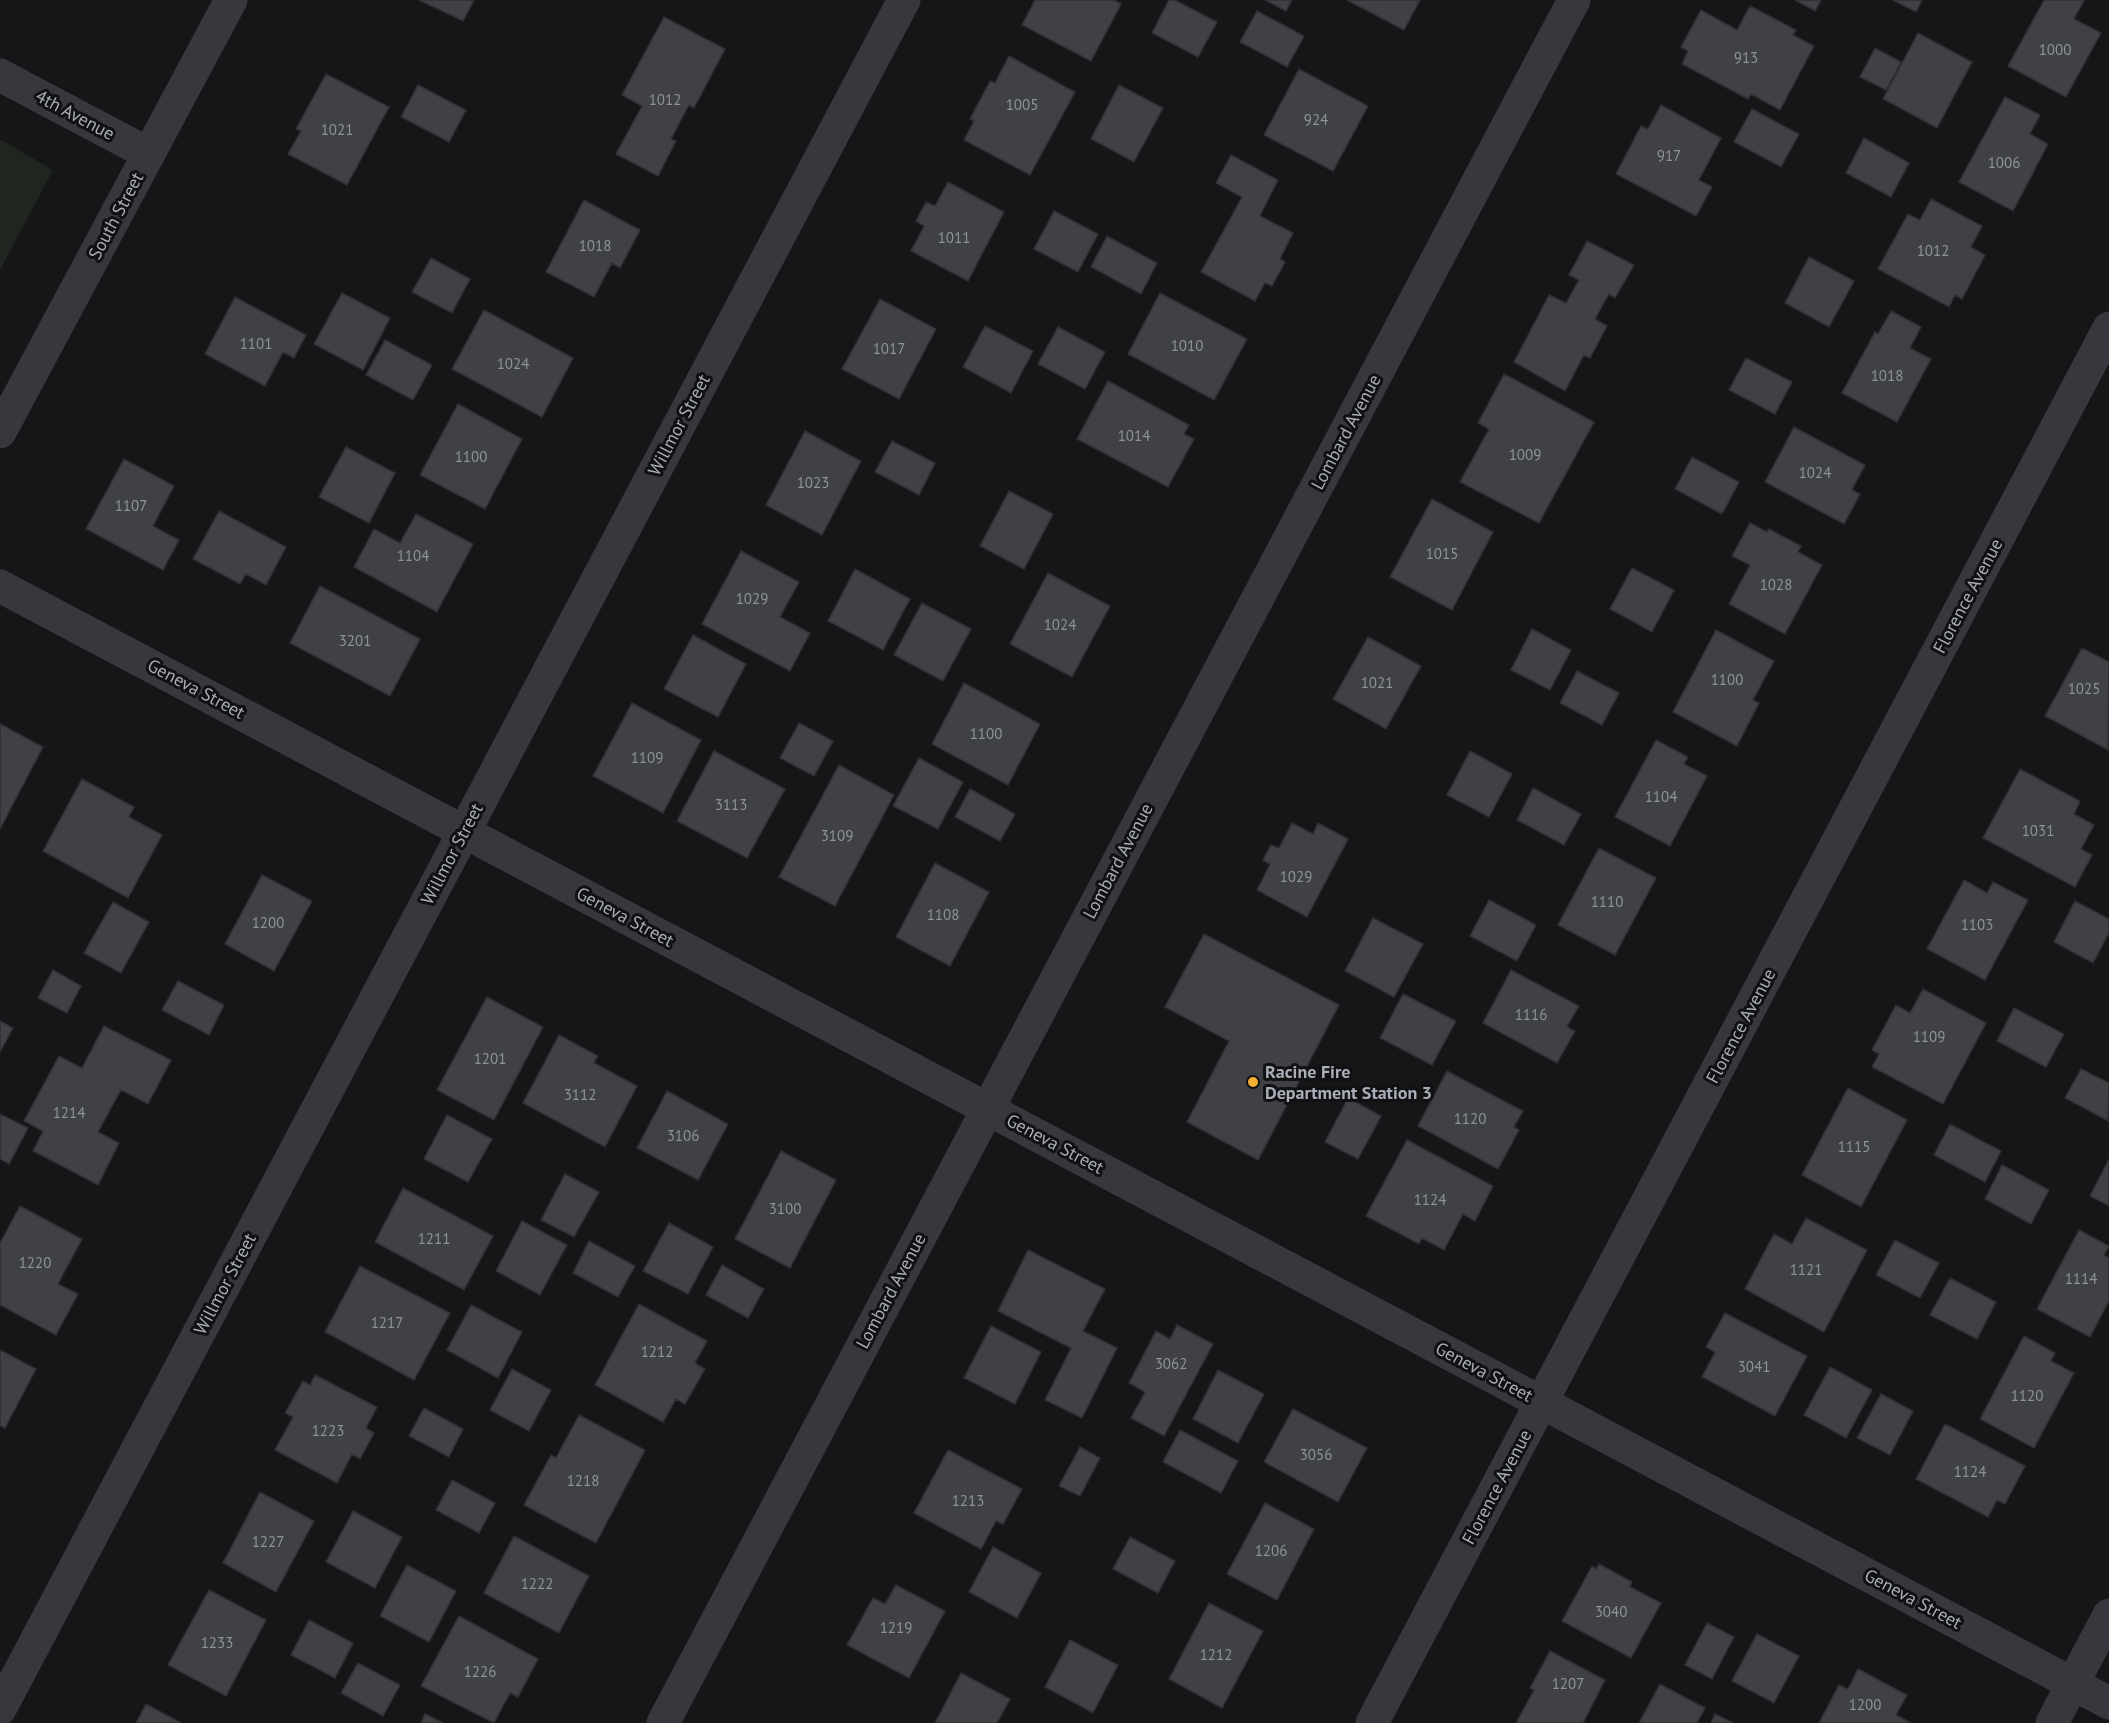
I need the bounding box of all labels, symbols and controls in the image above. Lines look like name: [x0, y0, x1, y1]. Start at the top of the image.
house number: 1000: [2039, 40, 2071, 59]
house number: 913: [1734, 48, 1758, 67]
street label: 4th Avenue: [32, 84, 119, 145]
house number: 1012: [649, 90, 681, 109]
house number: 1005: [1006, 95, 1038, 114]
house number: 924: [1304, 110, 1328, 129]
house number: 1021: [321, 120, 353, 139]
house number: 917: [1657, 146, 1681, 165]
house number: 1006: [1988, 153, 2020, 172]
street label: South Street: [83, 168, 148, 263]
house number: 1011: [938, 228, 970, 247]
house number: 1018: [579, 236, 611, 255]
house number: 1012: [1917, 241, 1949, 260]
house number: 1101: [240, 334, 272, 353]
house number: 1010: [1171, 336, 1203, 355]
house number: 1017: [873, 339, 905, 358]
house number: 1024: [497, 354, 529, 373]
house number: 1018: [1871, 366, 1903, 385]
street label: Willmor Street: [642, 370, 715, 479]
street label: Lombard Avenue: [1305, 370, 1386, 493]
house number: 1014: [1118, 426, 1150, 445]
house number: 1009: [1509, 445, 1541, 464]
house number: 1100: [455, 447, 487, 466]
house number: 1024: [1799, 463, 1831, 482]
house number: 1023: [797, 473, 829, 492]
house number: 1107: [115, 496, 147, 515]
street label: Florence Avenue: [1928, 534, 2007, 657]
house number: 1015: [1426, 544, 1458, 563]
house number: 1104: [397, 546, 429, 565]
house number: 1028: [1760, 575, 1792, 594]
house number: 1029: [736, 589, 768, 608]
house number: 1024: [1044, 615, 1076, 634]
house number: 3201: [339, 631, 371, 650]
street label: Geneva Street: [144, 653, 249, 724]
house number: 1100: [1711, 670, 1743, 689]
house number: 1021: [1361, 673, 1393, 692]
house number: 1025: [2068, 679, 2100, 698]
house number: 1100: [970, 724, 1002, 743]
house number: 1109: [631, 748, 663, 767]
house number: 1104: [1645, 787, 1677, 806]
house number: 3113: [715, 795, 747, 814]
street label: Willmor Street: [415, 799, 488, 908]
street label: Lombard Avenue: [1077, 799, 1158, 922]
house number: 1031: [2022, 821, 2054, 840]
house number: 3109: [821, 826, 853, 845]
house number: 1029: [1280, 867, 1312, 886]
street label: Geneva Street: [573, 881, 678, 952]
house number: 1110: [1591, 892, 1623, 911]
house number: 1108: [927, 905, 959, 924]
house number: 1200: [252, 913, 284, 932]
house number: 1103: [1961, 915, 1993, 934]
street label: Florence Avenue: [1701, 964, 1780, 1087]
house number: 1116: [1515, 1005, 1547, 1024]
house number: 1109: [1913, 1027, 1945, 1046]
house number: 1201: [474, 1049, 506, 1068]
place label: Racine Fire Department Station 3: [1265, 1060, 1432, 1104]
marker: Racine Fire Department Station 3: [1246, 1075, 1260, 1089]
house number: 3112: [564, 1085, 596, 1104]
house number: 1214: [53, 1103, 85, 1122]
street label: Geneva Street: [1003, 1108, 1108, 1179]
house number: 1120: [1454, 1109, 1486, 1128]
house number: 3106: [667, 1126, 699, 1145]
house number: 1115: [1838, 1137, 1870, 1156]
house number: 1124: [1414, 1190, 1446, 1209]
house number: 3100: [769, 1199, 801, 1218]
street label: Willmor Street: [188, 1229, 261, 1338]
house number: 1211: [418, 1229, 450, 1248]
street label: Lombard Avenue: [850, 1229, 931, 1352]
house number: 1220: [19, 1253, 51, 1272]
house number: 1121: [1790, 1260, 1822, 1279]
house number: 1114: [2065, 1269, 2097, 1288]
house number: 1217: [371, 1313, 403, 1332]
street label: Geneva Street: [1432, 1336, 1537, 1407]
house number: 1212: [641, 1342, 673, 1361]
house number: 3062: [1155, 1354, 1187, 1373]
house number: 3041: [1738, 1357, 1770, 1376]
house number: 1120: [2011, 1386, 2043, 1405]
house number: 1223: [312, 1421, 344, 1440]
street label: Florence Avenue: [1457, 1425, 1536, 1548]
house number: 3056: [1300, 1445, 1332, 1464]
house number: 1124: [1954, 1462, 1986, 1481]
house number: 1218: [567, 1471, 599, 1490]
house number: 1213: [952, 1491, 984, 1510]
house number: 1227: [252, 1532, 284, 1551]
house number: 1206: [1255, 1541, 1287, 1560]
street label: Geneva Street: [1861, 1563, 1966, 1634]
house number: 1222: [521, 1574, 553, 1593]
house number: 3040: [1595, 1602, 1627, 1621]
house number: 1219: [880, 1618, 912, 1637]
house number: 1233: [201, 1633, 233, 1652]
house number: 1212: [1200, 1645, 1232, 1664]
house number: 1226: [464, 1662, 496, 1681]
house number: 1207: [1552, 1674, 1584, 1693]
house number: 1200: [1849, 1695, 1881, 1714]

